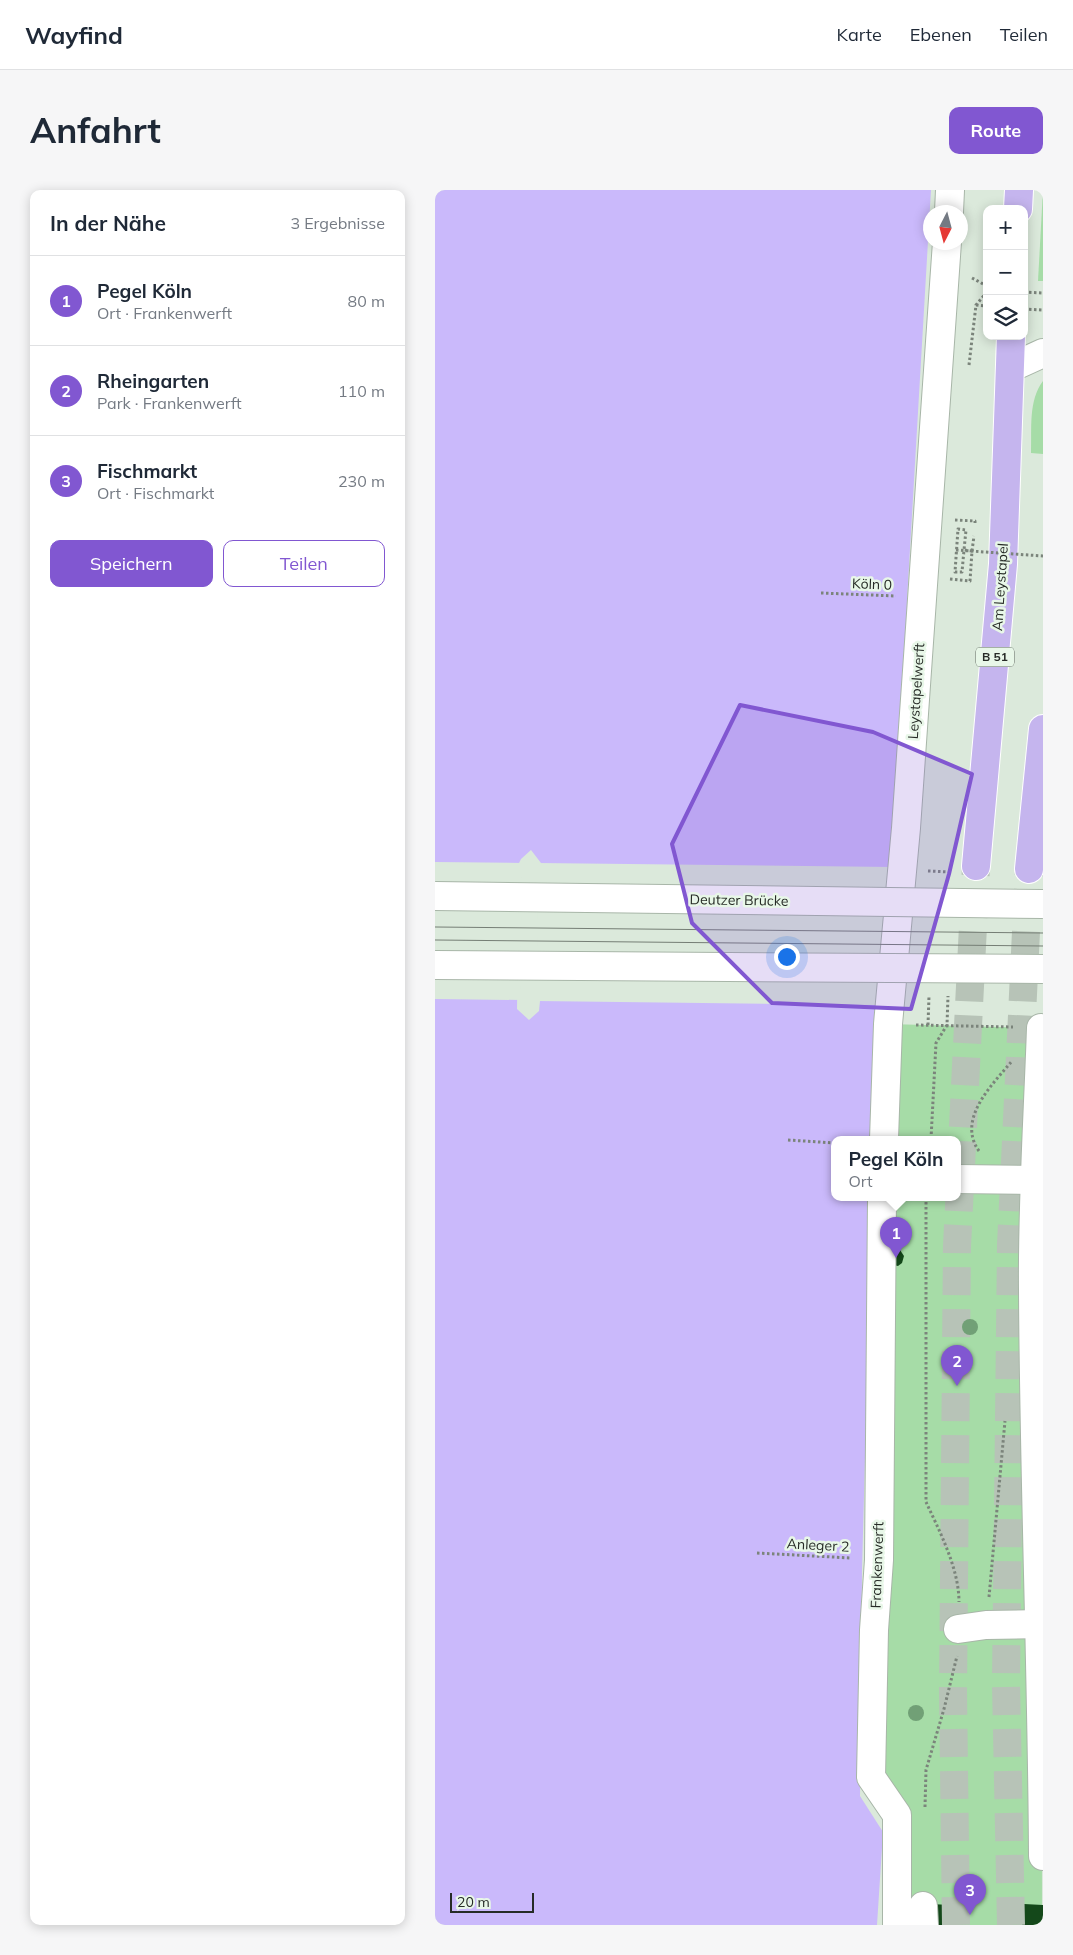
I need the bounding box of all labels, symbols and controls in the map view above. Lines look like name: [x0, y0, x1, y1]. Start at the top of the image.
text: Wayfind: [25, 20, 123, 50]
text: Karte: [836, 23, 882, 46]
text: Ebenen: [910, 23, 972, 46]
text: Teilen: [1000, 23, 1048, 46]
button: Route: [949, 107, 1043, 154]
text: Anfahrt: [30, 108, 161, 152]
north arrow: [923, 205, 968, 250]
map controls: [983, 205, 1028, 340]
button: +: [983, 205, 1028, 250]
text: In der Nähe: [50, 210, 166, 236]
text: 3 Ergebnisse: [290, 213, 385, 233]
button: −: [983, 250, 1028, 295]
text: Pegel Köln: [97, 279, 192, 303]
text: 1: [61, 291, 71, 311]
text: 80 m: [348, 291, 385, 311]
button: layers: [983, 295, 1028, 340]
text: Ort · Frankenwerft: [97, 303, 232, 323]
text: Rheingarten: [97, 369, 209, 393]
text: 2: [61, 381, 71, 401]
text: 110 m: [338, 381, 385, 401]
text: Park · Frankenwerft: [97, 393, 242, 413]
text: Fischmarkt: [97, 459, 197, 483]
text: 3: [61, 471, 71, 491]
text: 230 m: [338, 471, 385, 491]
text: Ort · Fischmarkt: [97, 483, 214, 503]
button: Speichern: [50, 540, 213, 587]
button: Teilen: [223, 540, 385, 587]
street label: Am Leystapel: [988, 542, 1012, 632]
street label: Köln 0: [852, 574, 892, 594]
street label: Leystapelwerft: [904, 642, 928, 740]
road number: B 51: [976, 648, 1014, 667]
street label: Deutzer Brücke: [689, 890, 789, 910]
your location: [774, 944, 800, 970]
popup: [831, 1136, 961, 1201]
text: Pegel Köln: [848, 1147, 944, 1171]
text: Ort: [848, 1171, 873, 1191]
pin: 1: [880, 1217, 912, 1258]
pin: 2: [941, 1345, 973, 1386]
street label: Frankenwerft: [866, 1521, 888, 1609]
street label: Anleger 2: [786, 1534, 850, 1556]
pin: 3: [954, 1874, 986, 1915]
scale bar: [450, 1890, 534, 1913]
text: 20 m: [457, 1893, 490, 1911]

